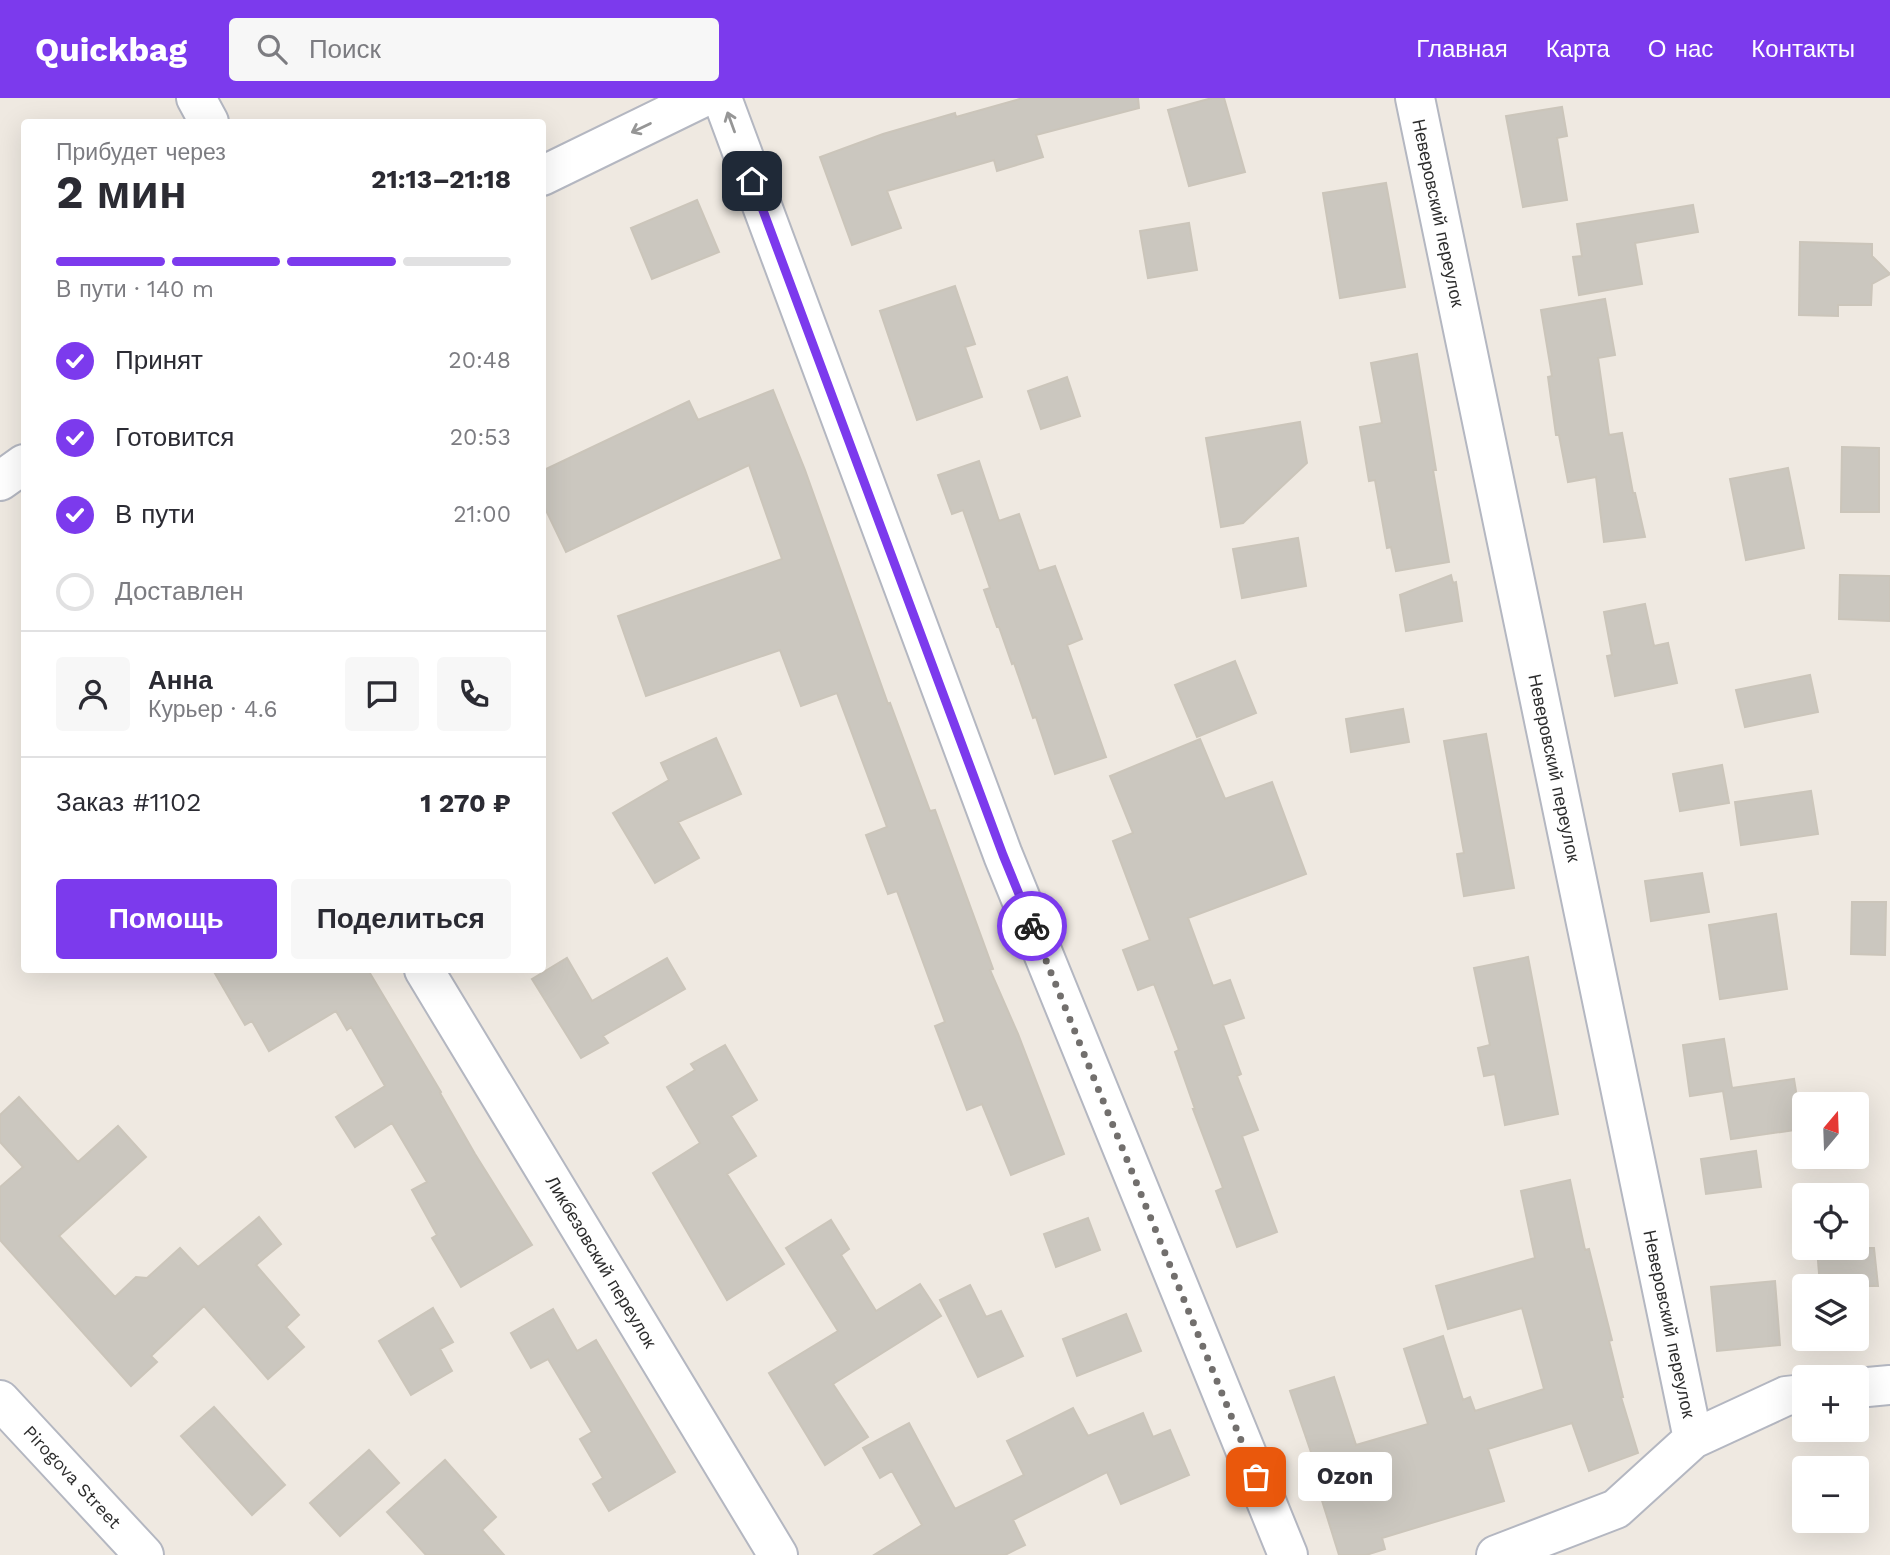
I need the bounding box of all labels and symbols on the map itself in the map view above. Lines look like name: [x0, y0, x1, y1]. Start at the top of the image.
one-way arrow: [723, 111, 736, 133]
street label: Неверовский переулок: [1408, 117, 1469, 309]
one-way arrow: [631, 122, 652, 135]
pin: [722, 151, 782, 211]
street label: Неверовский переулок: [1524, 672, 1585, 864]
courier: [997, 891, 1067, 961]
north arrow: [1792, 1092, 1869, 1169]
street label: Ликбезовский переулок: [542, 1172, 661, 1352]
street label: Неверовский переулок: [1639, 1228, 1700, 1420]
street label: Pirogova Street: [19, 1421, 126, 1533]
pin: [1226, 1447, 1286, 1507]
callout: Ozon: [1298, 1452, 1392, 1502]

